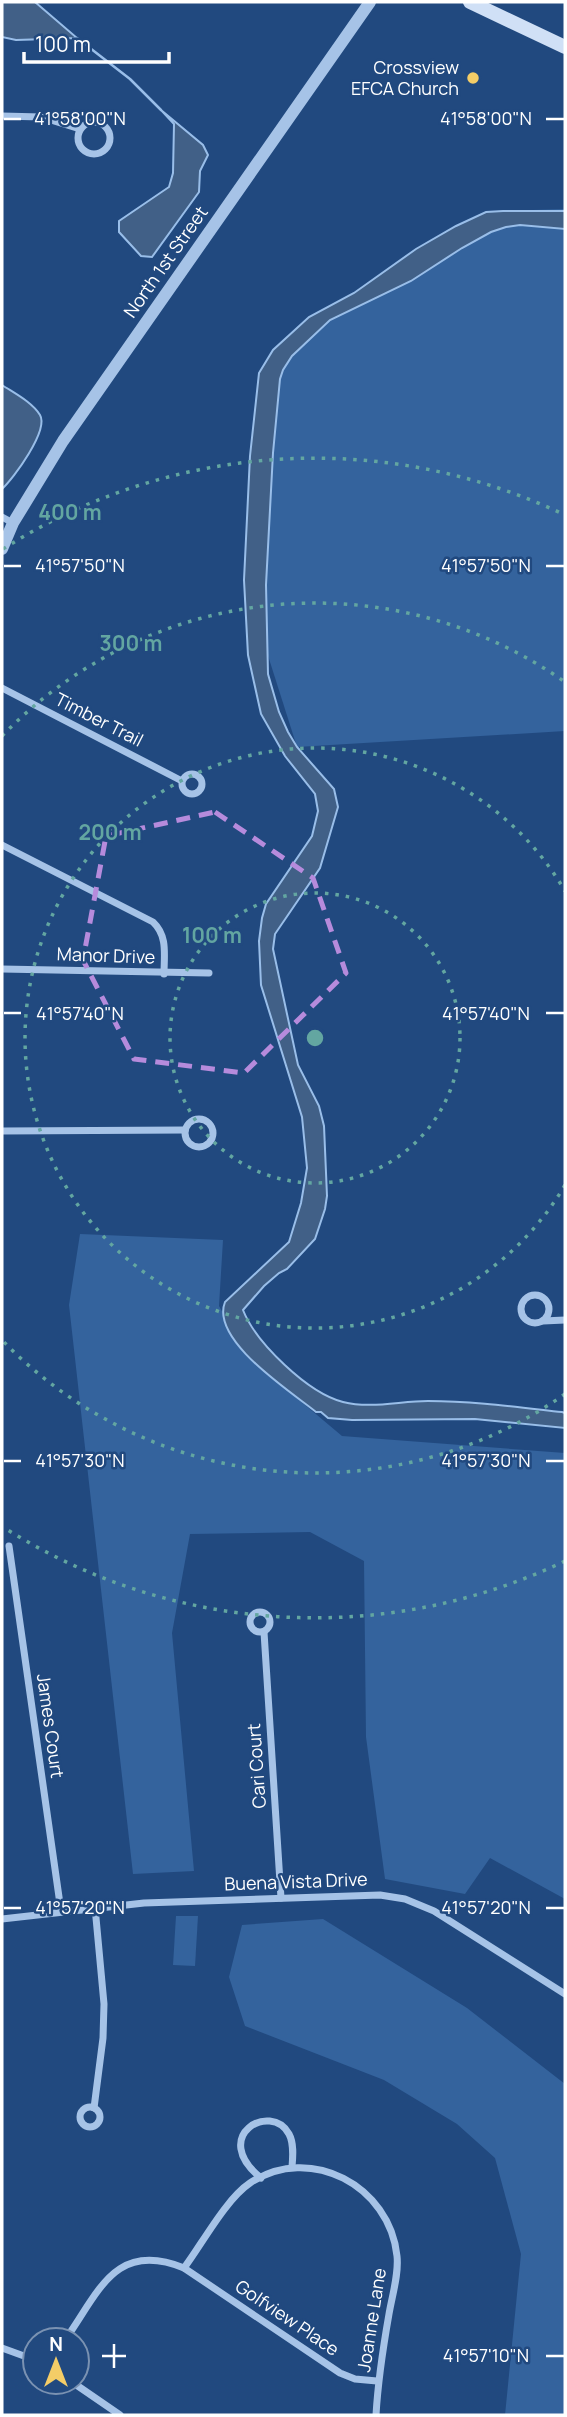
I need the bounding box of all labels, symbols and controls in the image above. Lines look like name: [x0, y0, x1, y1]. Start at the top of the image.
scale bar: [24, 21, 170, 65]
text: 100 m: [35, 30, 91, 58]
place label: Crossview EFCA Church: [351, 55, 459, 100]
marker: Crossview EFCA Church: [465, 70, 481, 86]
text: 41°58'00"N: [34, 106, 126, 130]
text: 41°58'00"N: [440, 106, 532, 130]
street label: North 1st Street: [118, 201, 213, 322]
text: 400 m: [38, 498, 102, 526]
text: 41°57'50"N: [35, 553, 125, 577]
text: 41°57'50"N: [441, 553, 531, 577]
text: 300 m: [100, 629, 162, 657]
street label: Timber Trail: [51, 687, 148, 752]
text: 200 m: [78, 818, 142, 846]
text: 100 m: [182, 921, 242, 949]
street label: Manor Drive: [56, 941, 156, 969]
text: 41°57'40"N: [36, 1001, 124, 1025]
text: 41°57'40"N: [442, 1001, 530, 1025]
centre of rings: [303, 1026, 327, 1050]
text: 41°57'30"N: [35, 1448, 125, 1472]
text: 41°57'30"N: [441, 1448, 531, 1472]
street label: James Court: [32, 1672, 70, 1780]
street label: Cari Court: [241, 1723, 271, 1809]
street label: Buena Vista Drive: [224, 1867, 368, 1895]
text: 41°57'20"N: [35, 1895, 125, 1919]
text: 41°57'20"N: [441, 1895, 531, 1919]
street label: Joanne Lane: [351, 2266, 391, 2373]
street label: Golfview Place: [231, 2274, 344, 2361]
north arrow: [21, 2326, 91, 2396]
text: N: [49, 2331, 63, 2357]
text: 41°57'10"N: [443, 2343, 529, 2367]

